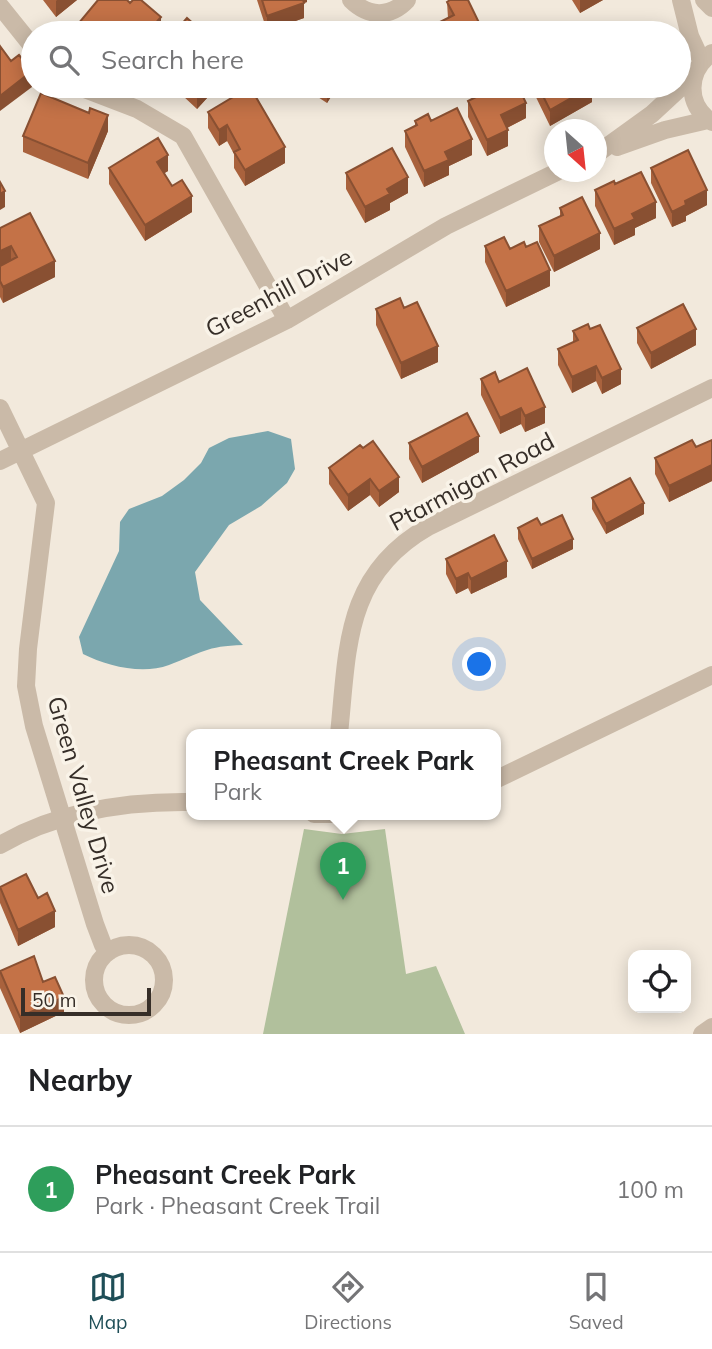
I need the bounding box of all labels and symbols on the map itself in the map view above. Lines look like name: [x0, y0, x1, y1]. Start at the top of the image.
north arrow: [544, 119, 607, 182]
street label: Greenhill Drive: [200, 241, 357, 343]
street label: Ptarmigan Road: [384, 425, 559, 537]
your location: [462, 647, 496, 681]
street label: Green Valley Drive: [41, 693, 126, 897]
pin: 1: [320, 842, 366, 900]
scale bar: [21, 985, 150, 1017]

